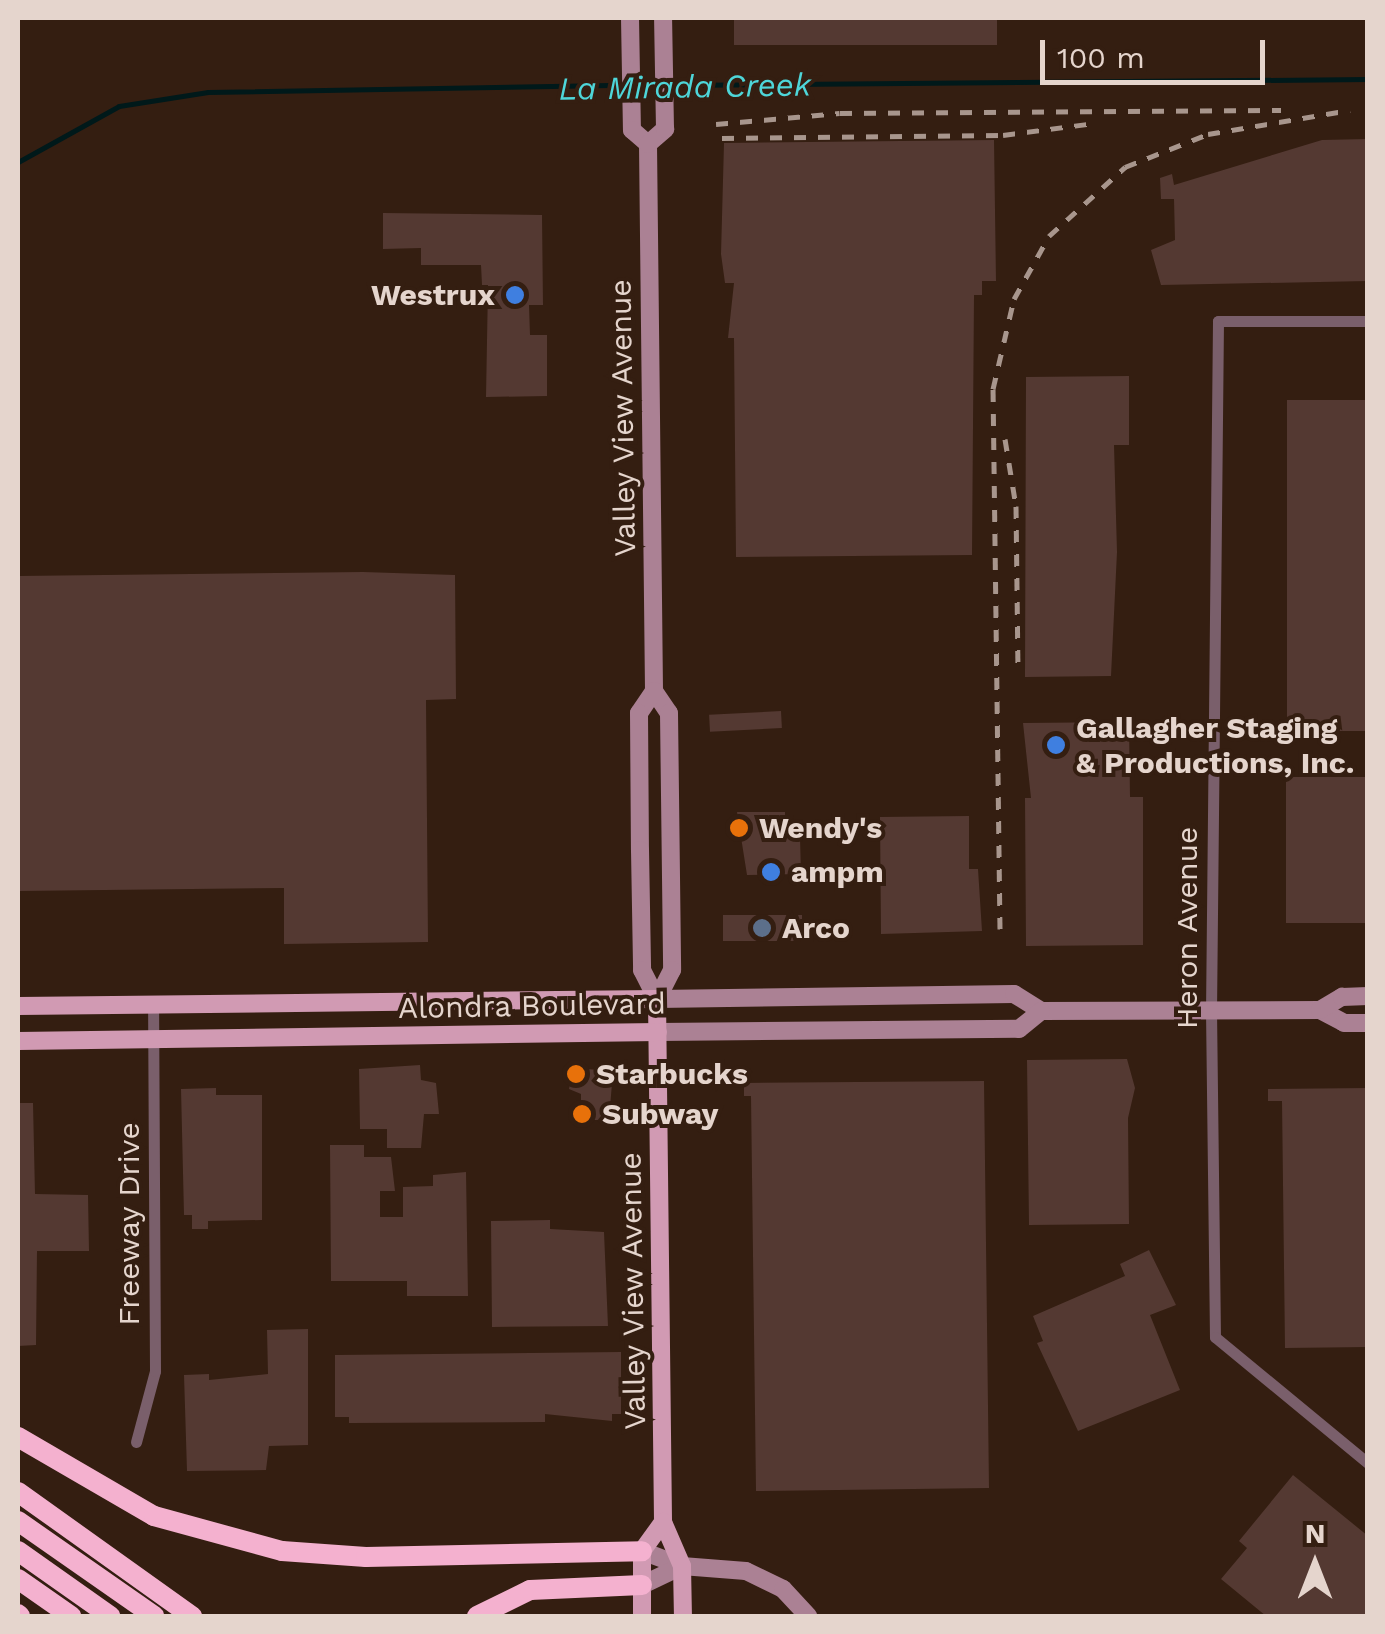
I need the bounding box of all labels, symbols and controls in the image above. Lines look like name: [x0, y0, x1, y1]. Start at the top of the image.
scale bar: [1045, 20, 1270, 82]
text: 100 m: [1057, 40, 1145, 75]
water label: La Mirada Creek: [558, 66, 812, 108]
place label: Westrux: [371, 277, 495, 313]
street label: Valley View Avenue: [603, 277, 643, 559]
marker: Westrux: [504, 284, 526, 306]
place label: Gallagher Staging & Productions, Inc.: [1076, 710, 1355, 780]
marker: Gallagher Staging & Productions, Inc.: [1045, 734, 1067, 756]
place label: Wendy's: [759, 810, 882, 846]
marker: Wendy's: [728, 817, 750, 839]
street label: Heron Avenue: [1169, 826, 1205, 1030]
place label: ampm: [791, 854, 884, 890]
marker: ampm: [760, 861, 782, 883]
place label: Arco: [782, 910, 850, 946]
marker: Arco: [751, 917, 773, 939]
street label: Alondra Boulevard: [398, 986, 666, 1026]
place label: Starbucks: [596, 1056, 748, 1092]
marker: Starbucks: [565, 1063, 587, 1085]
place label: Subway: [602, 1096, 718, 1132]
marker: Subway: [571, 1103, 593, 1125]
street label: Freeway Drive: [111, 1122, 147, 1326]
street label: Valley View Avenue: [613, 1150, 653, 1432]
north arrow: [1265, 1514, 1365, 1614]
text: N: [1305, 1517, 1325, 1550]

